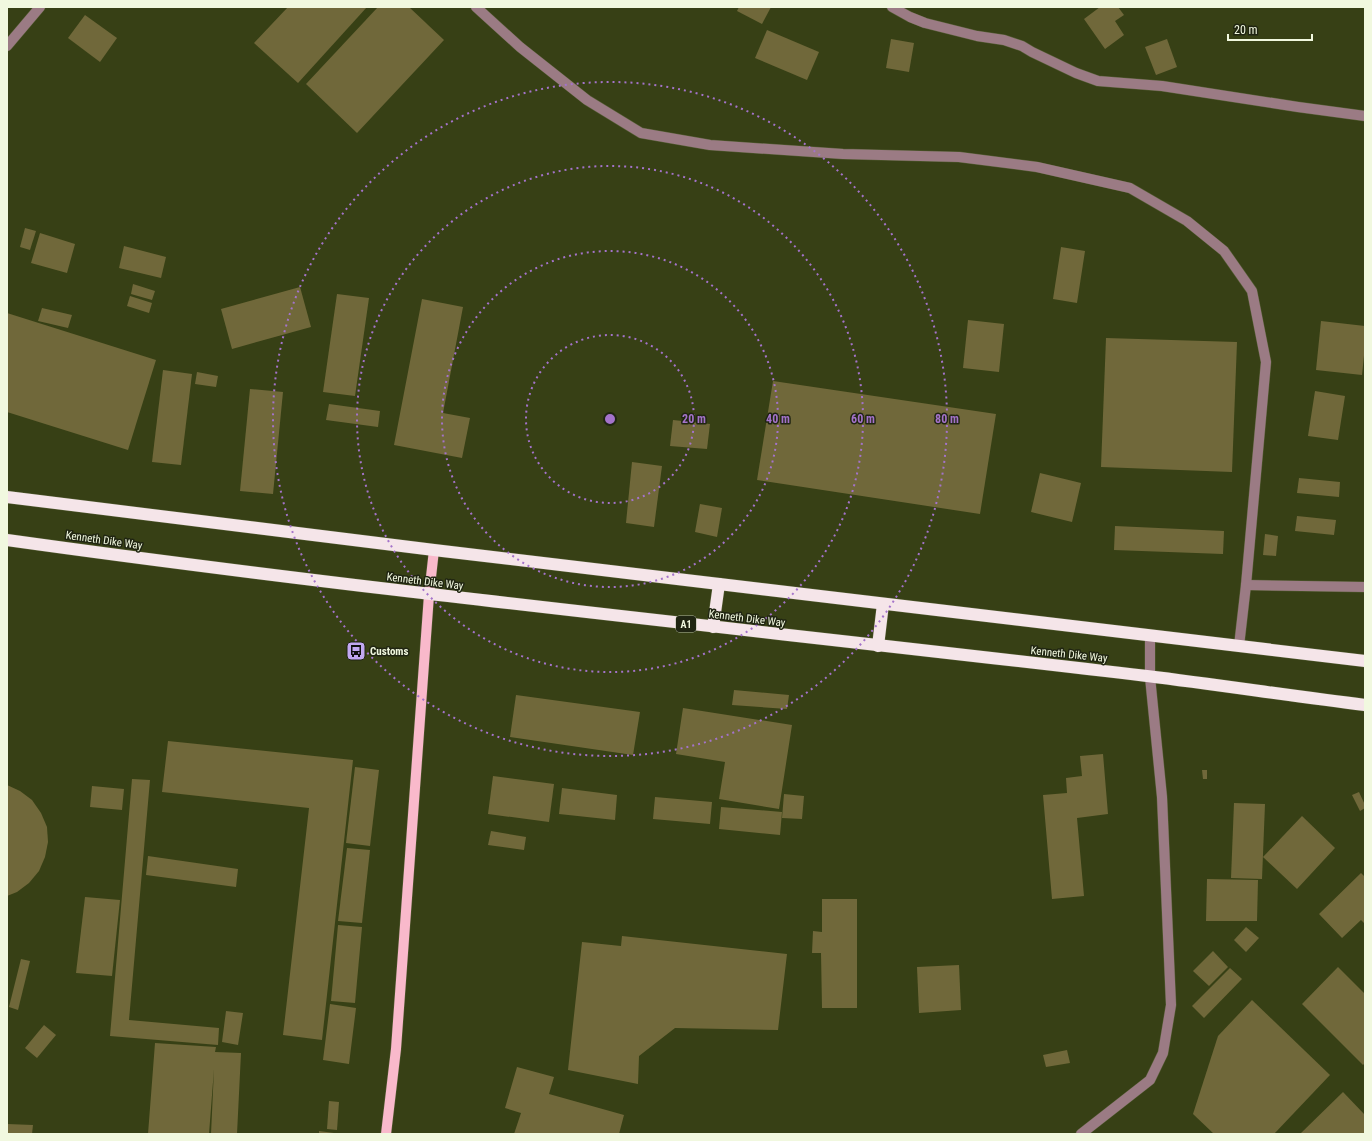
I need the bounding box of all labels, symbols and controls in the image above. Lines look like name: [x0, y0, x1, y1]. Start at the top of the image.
scale bar: [1228, 16, 1312, 42]
text: 20 m: [1234, 23, 1258, 37]
centre of rings: [603, 412, 617, 426]
text: 20 m: [682, 412, 706, 426]
text: 40 m: [766, 412, 790, 426]
text: 60 m: [851, 412, 875, 426]
text: 80 m: [935, 412, 959, 426]
street label: Kenneth Dike Way: [65, 529, 143, 552]
street label: Kenneth Dike Way: [386, 570, 464, 593]
street label: Kenneth Dike Way: [708, 607, 786, 630]
road number: A1: [676, 616, 696, 632]
bus stop icon: Customs: [345, 640, 367, 662]
street label: Kenneth Dike Way: [1030, 644, 1108, 665]
place label: Customs: [370, 645, 409, 658]

